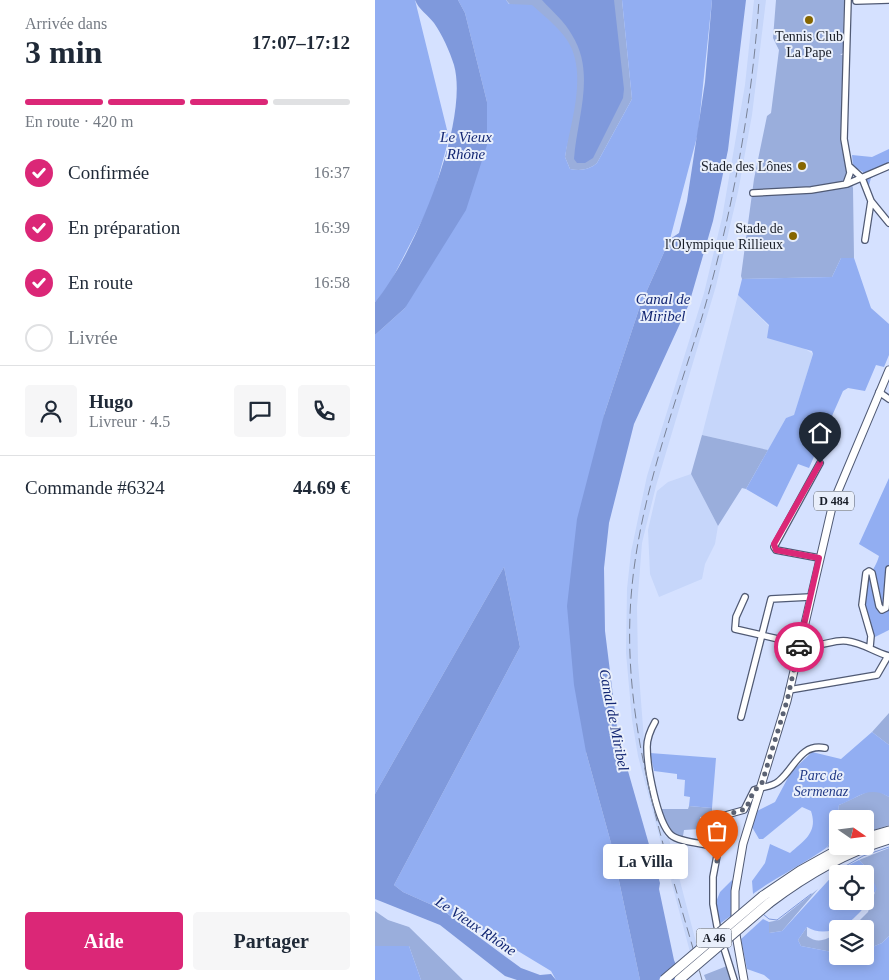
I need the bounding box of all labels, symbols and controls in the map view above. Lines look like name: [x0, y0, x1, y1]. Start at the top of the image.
marker: Tennis Club La Pape: [803, 14, 815, 26]
text: Arrivée dans: [25, 15, 107, 32]
place label: Tennis Club La Pape: [775, 29, 843, 60]
text: 17:07–17:12: [252, 32, 350, 53]
text: 3 min: [25, 34, 102, 70]
text: En route · 420 m: [25, 113, 133, 130]
water label: Le Vieux Rhône: [439, 129, 492, 162]
icon: check: [25, 159, 53, 187]
place label: Stade des Lônes: [701, 159, 792, 174]
marker: Stade des Lônes: [796, 160, 808, 172]
text: Confirmée: [68, 162, 149, 183]
text: 16:37: [314, 164, 350, 181]
icon: check: [25, 214, 53, 242]
text: En préparation: [68, 217, 180, 238]
text: 16:39: [314, 219, 350, 236]
place label: Stade de l'Olympique Rillieux: [665, 221, 783, 252]
marker: Stade de l'Olympique Rillieux: [787, 230, 799, 242]
icon: check: [25, 269, 53, 297]
text: En route: [68, 272, 133, 293]
text: 16:58: [314, 274, 350, 291]
water label: Canal de Miribel: [636, 291, 691, 324]
text: Livrée: [68, 327, 118, 348]
button: person: [25, 385, 77, 437]
button: chat: [234, 385, 286, 437]
button: phone: [298, 385, 350, 437]
text: Hugo: [89, 391, 133, 412]
pin: [799, 412, 841, 463]
text: Livreur · 4.5: [89, 413, 170, 430]
icon: home: [806, 419, 834, 447]
text: Commande #6324: [25, 477, 165, 498]
text: 44.69 €: [293, 477, 350, 498]
road number: D 484: [814, 492, 854, 511]
courier: [774, 622, 824, 672]
icon: car: [785, 633, 813, 661]
water label: Canal de Miribel: [596, 668, 632, 772]
park label: Parc de Sermenaz: [794, 768, 849, 799]
pin: [696, 810, 738, 861]
north arrow: [829, 810, 874, 855]
map controls: [829, 810, 874, 965]
icon: bag: [703, 817, 731, 845]
callout: La Villa: [602, 844, 687, 878]
text: La Villa: [618, 853, 673, 870]
button: locate: [829, 865, 874, 910]
water label: Le Vieux Rhône: [432, 893, 520, 959]
button: Aide: [25, 912, 183, 970]
button: Partager: [193, 912, 350, 970]
button: layers: [829, 920, 874, 965]
road number: A 46: [697, 928, 731, 948]

